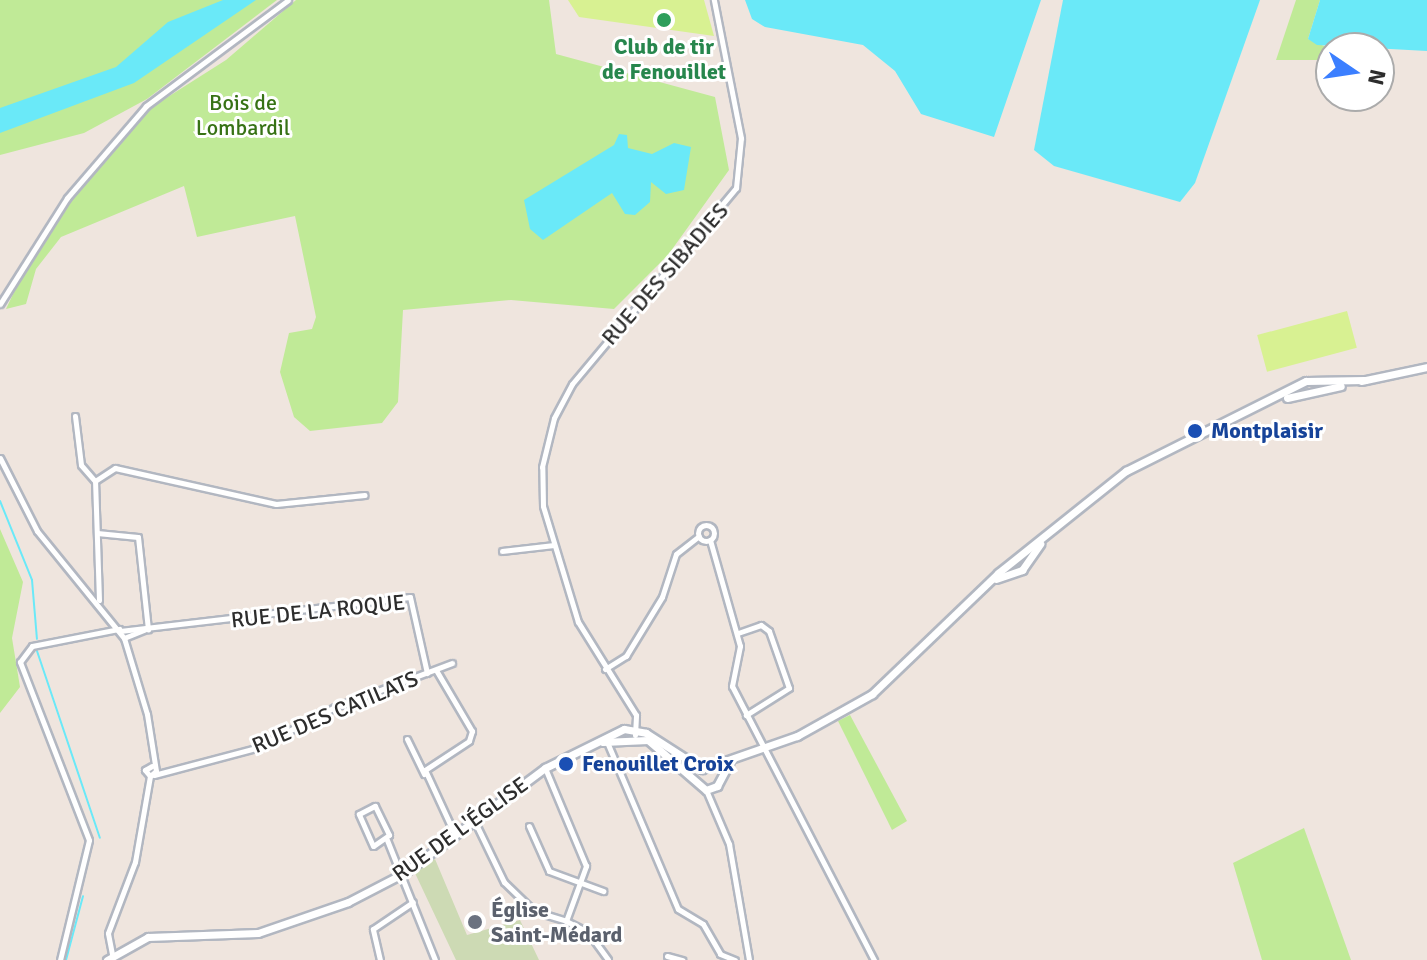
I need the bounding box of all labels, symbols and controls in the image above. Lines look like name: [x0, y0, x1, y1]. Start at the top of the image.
marker: Club de tir de Fenouillet: [655, 11, 673, 29]
north arrow: [1315, 32, 1395, 112]
place label: Club de tir de Fenouillet: [602, 33, 726, 84]
text: N: [1362, 67, 1392, 88]
park label: Bois de Lombardil: [196, 89, 290, 140]
street label: RUE DES SIBADIES: [596, 198, 734, 350]
place label: Montplaisir: [1211, 418, 1323, 444]
marker: Montplaisir: [1186, 422, 1204, 440]
street label: RUE DE LA ROQUE: [230, 589, 406, 633]
street label: RUE DES CATILATS: [248, 665, 422, 759]
place label: Fenouillet Croix: [582, 751, 734, 777]
marker: Fenouillet Croix: [557, 755, 575, 773]
street label: RUE DE L'ÉGLISE: [387, 771, 533, 887]
place label: Église Saint-Médard: [491, 896, 622, 948]
marker: Église Saint-Médard: [466, 913, 484, 931]

